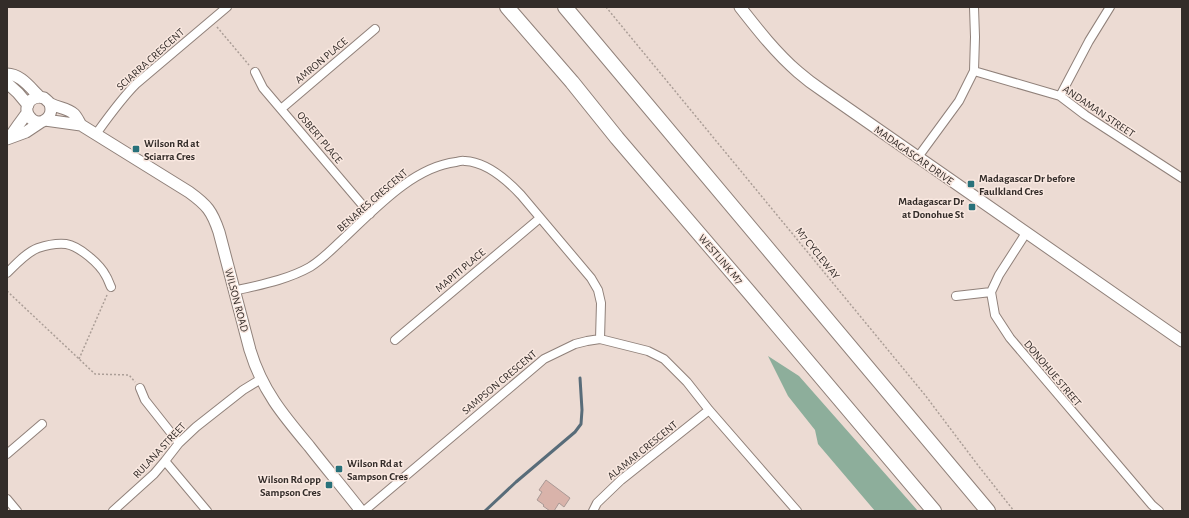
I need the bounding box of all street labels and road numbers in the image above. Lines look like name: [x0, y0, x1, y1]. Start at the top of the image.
street label: SCIARRA CRESCENT: [114, 26, 187, 92]
street label: AMRON PLACE: [293, 35, 350, 85]
street label: ANDAMAN STREET: [1061, 83, 1137, 140]
street label: OSBERT PLACE: [295, 109, 345, 166]
street label: MADAGASCAR DRIVE: [872, 124, 956, 187]
street label: BENARES CRESCENT: [335, 166, 410, 234]
street label: M7 CYCLEWAY: [793, 225, 842, 281]
street label: WESTLINK M7: [696, 232, 745, 287]
street label: MAPITI PLACE: [433, 246, 488, 294]
street label: WILSON ROAD: [223, 267, 250, 333]
street label: DONOHUE STREET: [1022, 338, 1084, 409]
street label: SAMPSON CRESCENT: [460, 348, 539, 417]
street label: ALAMAR CRESCENT: [605, 419, 680, 482]
street label: RULANA STREET: [131, 420, 188, 480]

